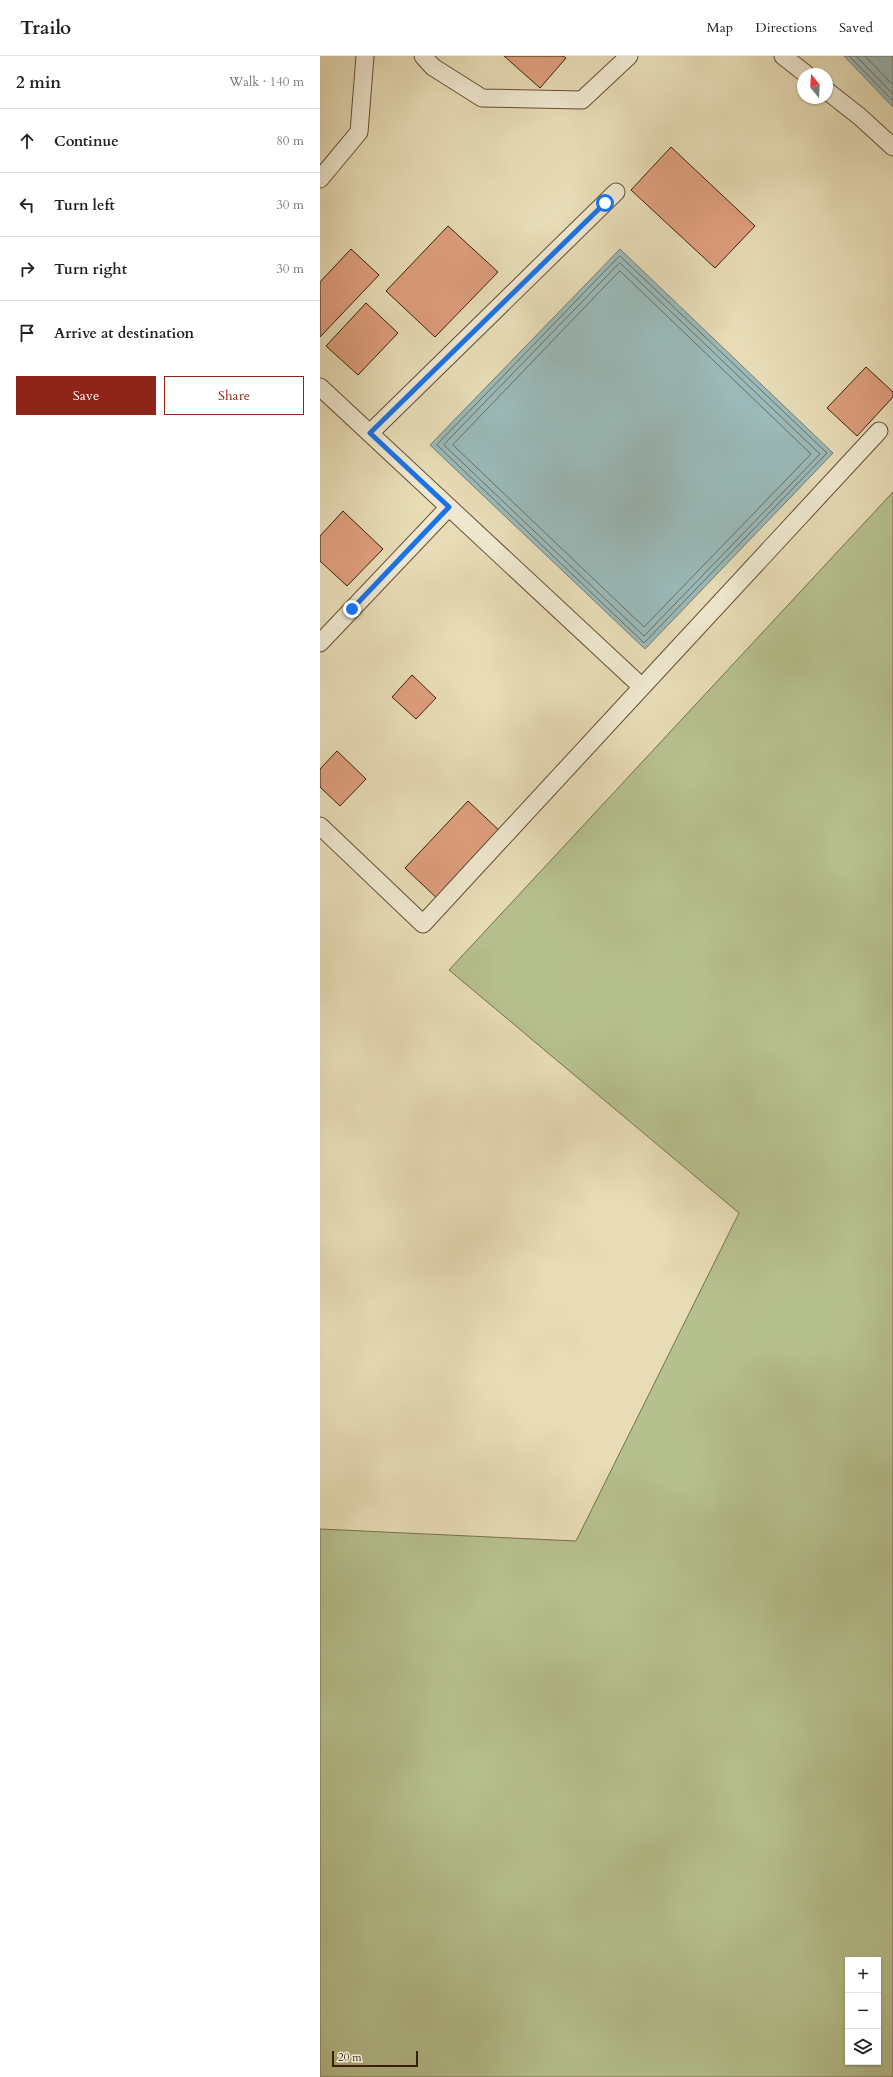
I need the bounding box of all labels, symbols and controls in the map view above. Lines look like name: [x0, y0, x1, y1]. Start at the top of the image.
text: Trailo: [20, 15, 71, 41]
text: Map: [707, 18, 733, 37]
text: Directions: [755, 18, 817, 37]
text: Saved: [839, 18, 873, 37]
north arrow: [797, 68, 833, 104]
text: 2 min: [16, 71, 61, 94]
text: Walk · 140 m: [229, 73, 304, 91]
icon: ahead: [16, 130, 38, 152]
text: Continue: [54, 131, 119, 151]
text: 80 m: [276, 132, 304, 150]
icon: left: [16, 194, 38, 216]
route start: [596, 194, 614, 212]
text: Turn left: [54, 195, 115, 215]
text: 30 m: [276, 196, 304, 214]
icon: right: [16, 258, 38, 280]
text: Turn right: [54, 259, 127, 279]
text: 30 m: [276, 260, 304, 278]
icon: arrive: [16, 322, 38, 344]
text: Arrive at destination: [54, 323, 194, 343]
button: Save: [16, 376, 156, 415]
button: Share: [164, 376, 304, 415]
route end: [343, 600, 361, 618]
map controls: [845, 1957, 881, 2065]
button: +: [845, 1957, 881, 1993]
button: −: [845, 1993, 881, 2029]
button: layers: [845, 2029, 881, 2065]
scale bar: [332, 2049, 418, 2068]
text: 20 m: [338, 2050, 362, 2065]

